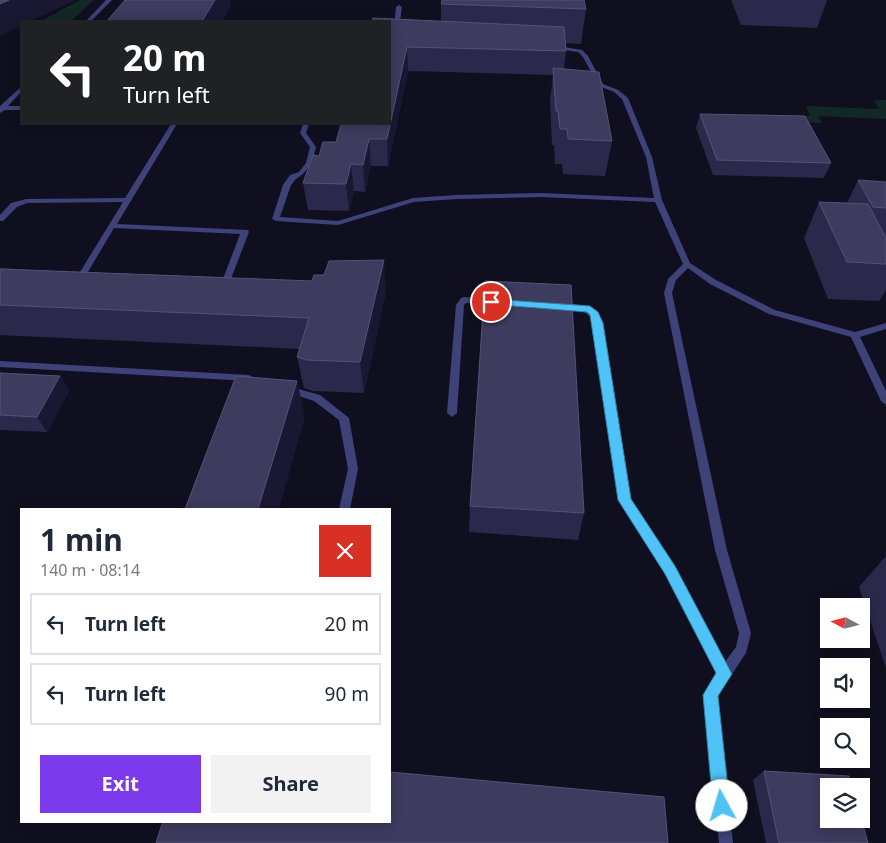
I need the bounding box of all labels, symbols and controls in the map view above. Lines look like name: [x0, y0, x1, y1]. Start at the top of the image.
text: 20 m: [123, 34, 206, 81]
icon: left: [40, 40, 105, 105]
text: Turn left: [123, 79, 210, 109]
pin: [470, 281, 512, 323]
icon: arrive: [477, 288, 505, 316]
text: 1 min: [40, 519, 123, 560]
button: close: [319, 525, 371, 577]
text: 140 m · 08:14: [40, 559, 140, 581]
north arrow: [820, 598, 870, 648]
map controls: [820, 598, 870, 828]
icon: left: [42, 610, 70, 638]
text: Turn left: [85, 611, 166, 637]
text: 20 m: [325, 611, 369, 637]
button: sound: [820, 658, 870, 708]
icon: left: [42, 680, 70, 708]
text: Turn left: [85, 681, 166, 707]
text: 90 m: [325, 681, 369, 707]
button: search: [820, 718, 870, 768]
button: Exit: [40, 755, 201, 813]
button: Share: [211, 755, 371, 813]
button: layers: [820, 778, 870, 828]
position arrow: [695, 779, 747, 831]

